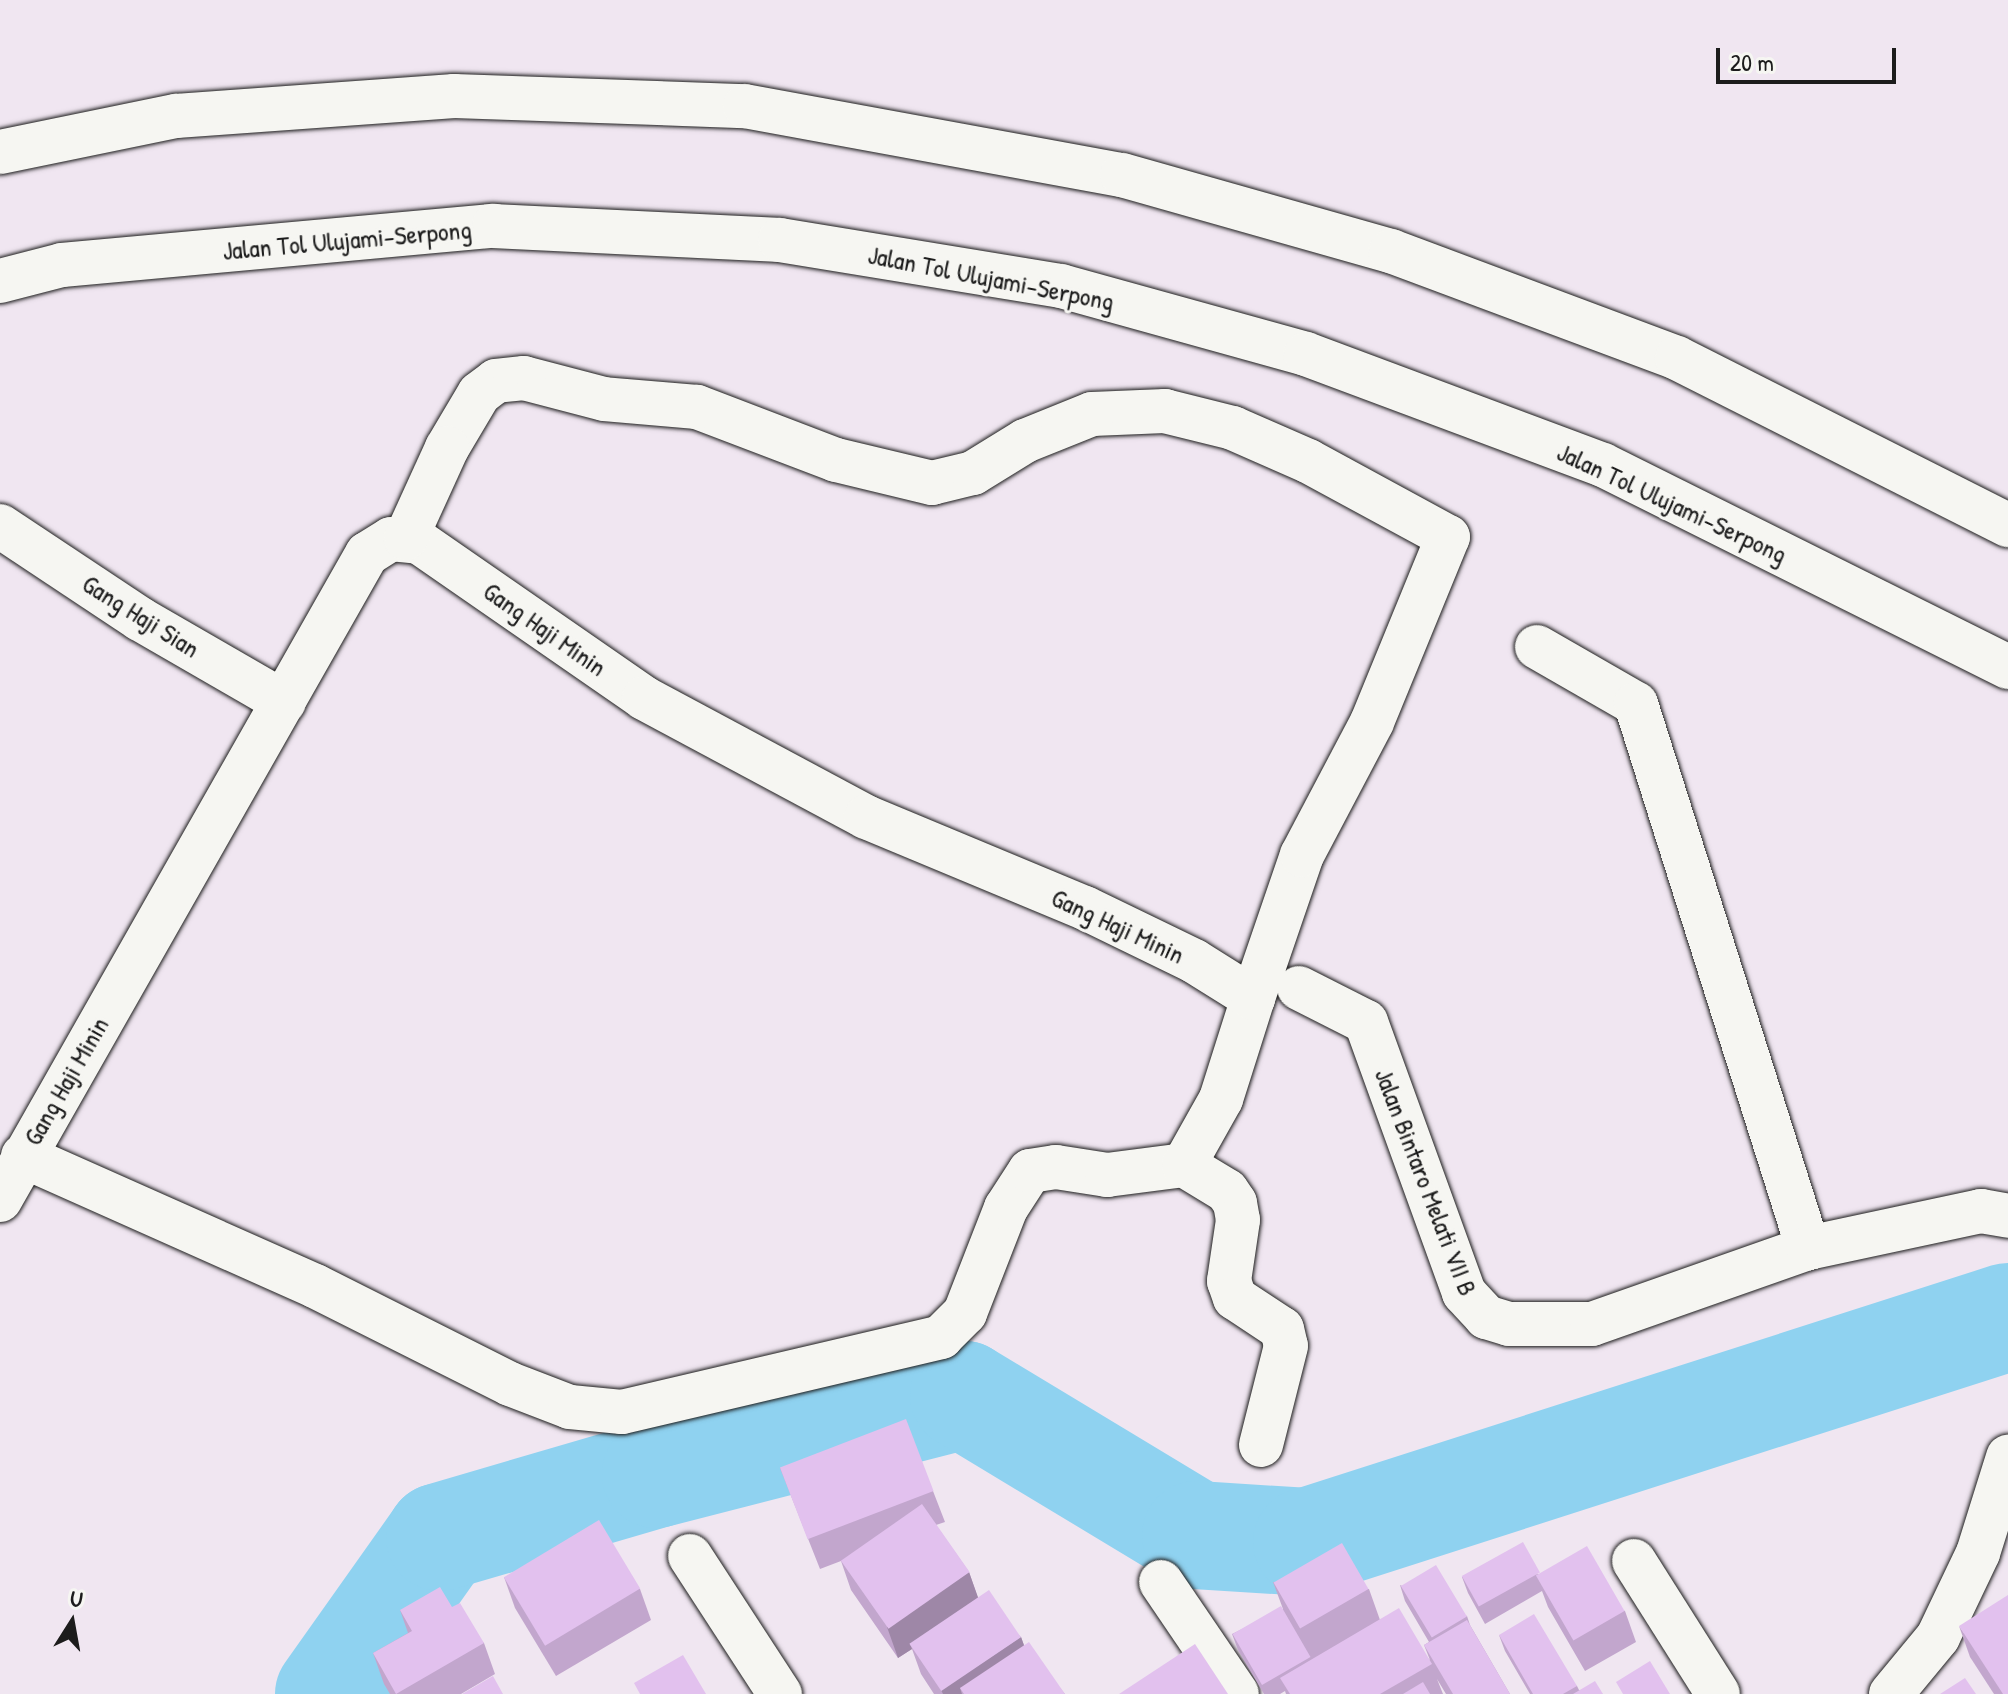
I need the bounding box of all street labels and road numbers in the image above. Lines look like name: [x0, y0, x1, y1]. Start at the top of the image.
street label: Jalan Tol Ulujami–Serpong: [221, 214, 473, 266]
street label: Jalan Tol Ulujami–Serpong: [865, 239, 1117, 317]
street label: Jalan Tol Ulujami–Serpong: [1552, 436, 1792, 570]
street label: Gang Haji Sian: [77, 568, 205, 664]
street label: Gang Haji Minin: [478, 575, 612, 683]
street label: Gang Haji Minin: [1047, 882, 1189, 970]
street label: Gang Haji Minin: [17, 1011, 115, 1151]
street label: Jalan Bintaro Melati VII B: [1368, 1064, 1484, 1300]

